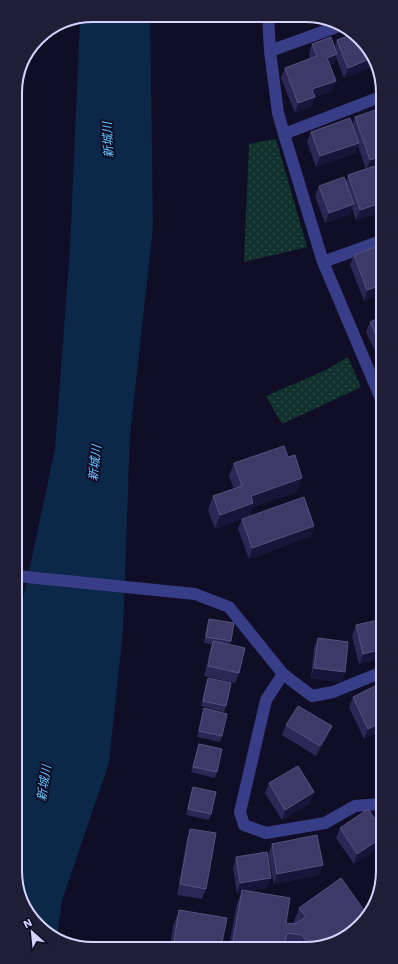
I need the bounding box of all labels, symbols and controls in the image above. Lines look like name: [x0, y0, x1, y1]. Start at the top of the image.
water label: 新城川: [100, 120, 116, 158]
water label: 新城川: [86, 442, 104, 482]
water label: 新城川: [34, 762, 54, 802]
north arrow: [12, 912, 52, 952]
text: N: [21, 916, 34, 931]

